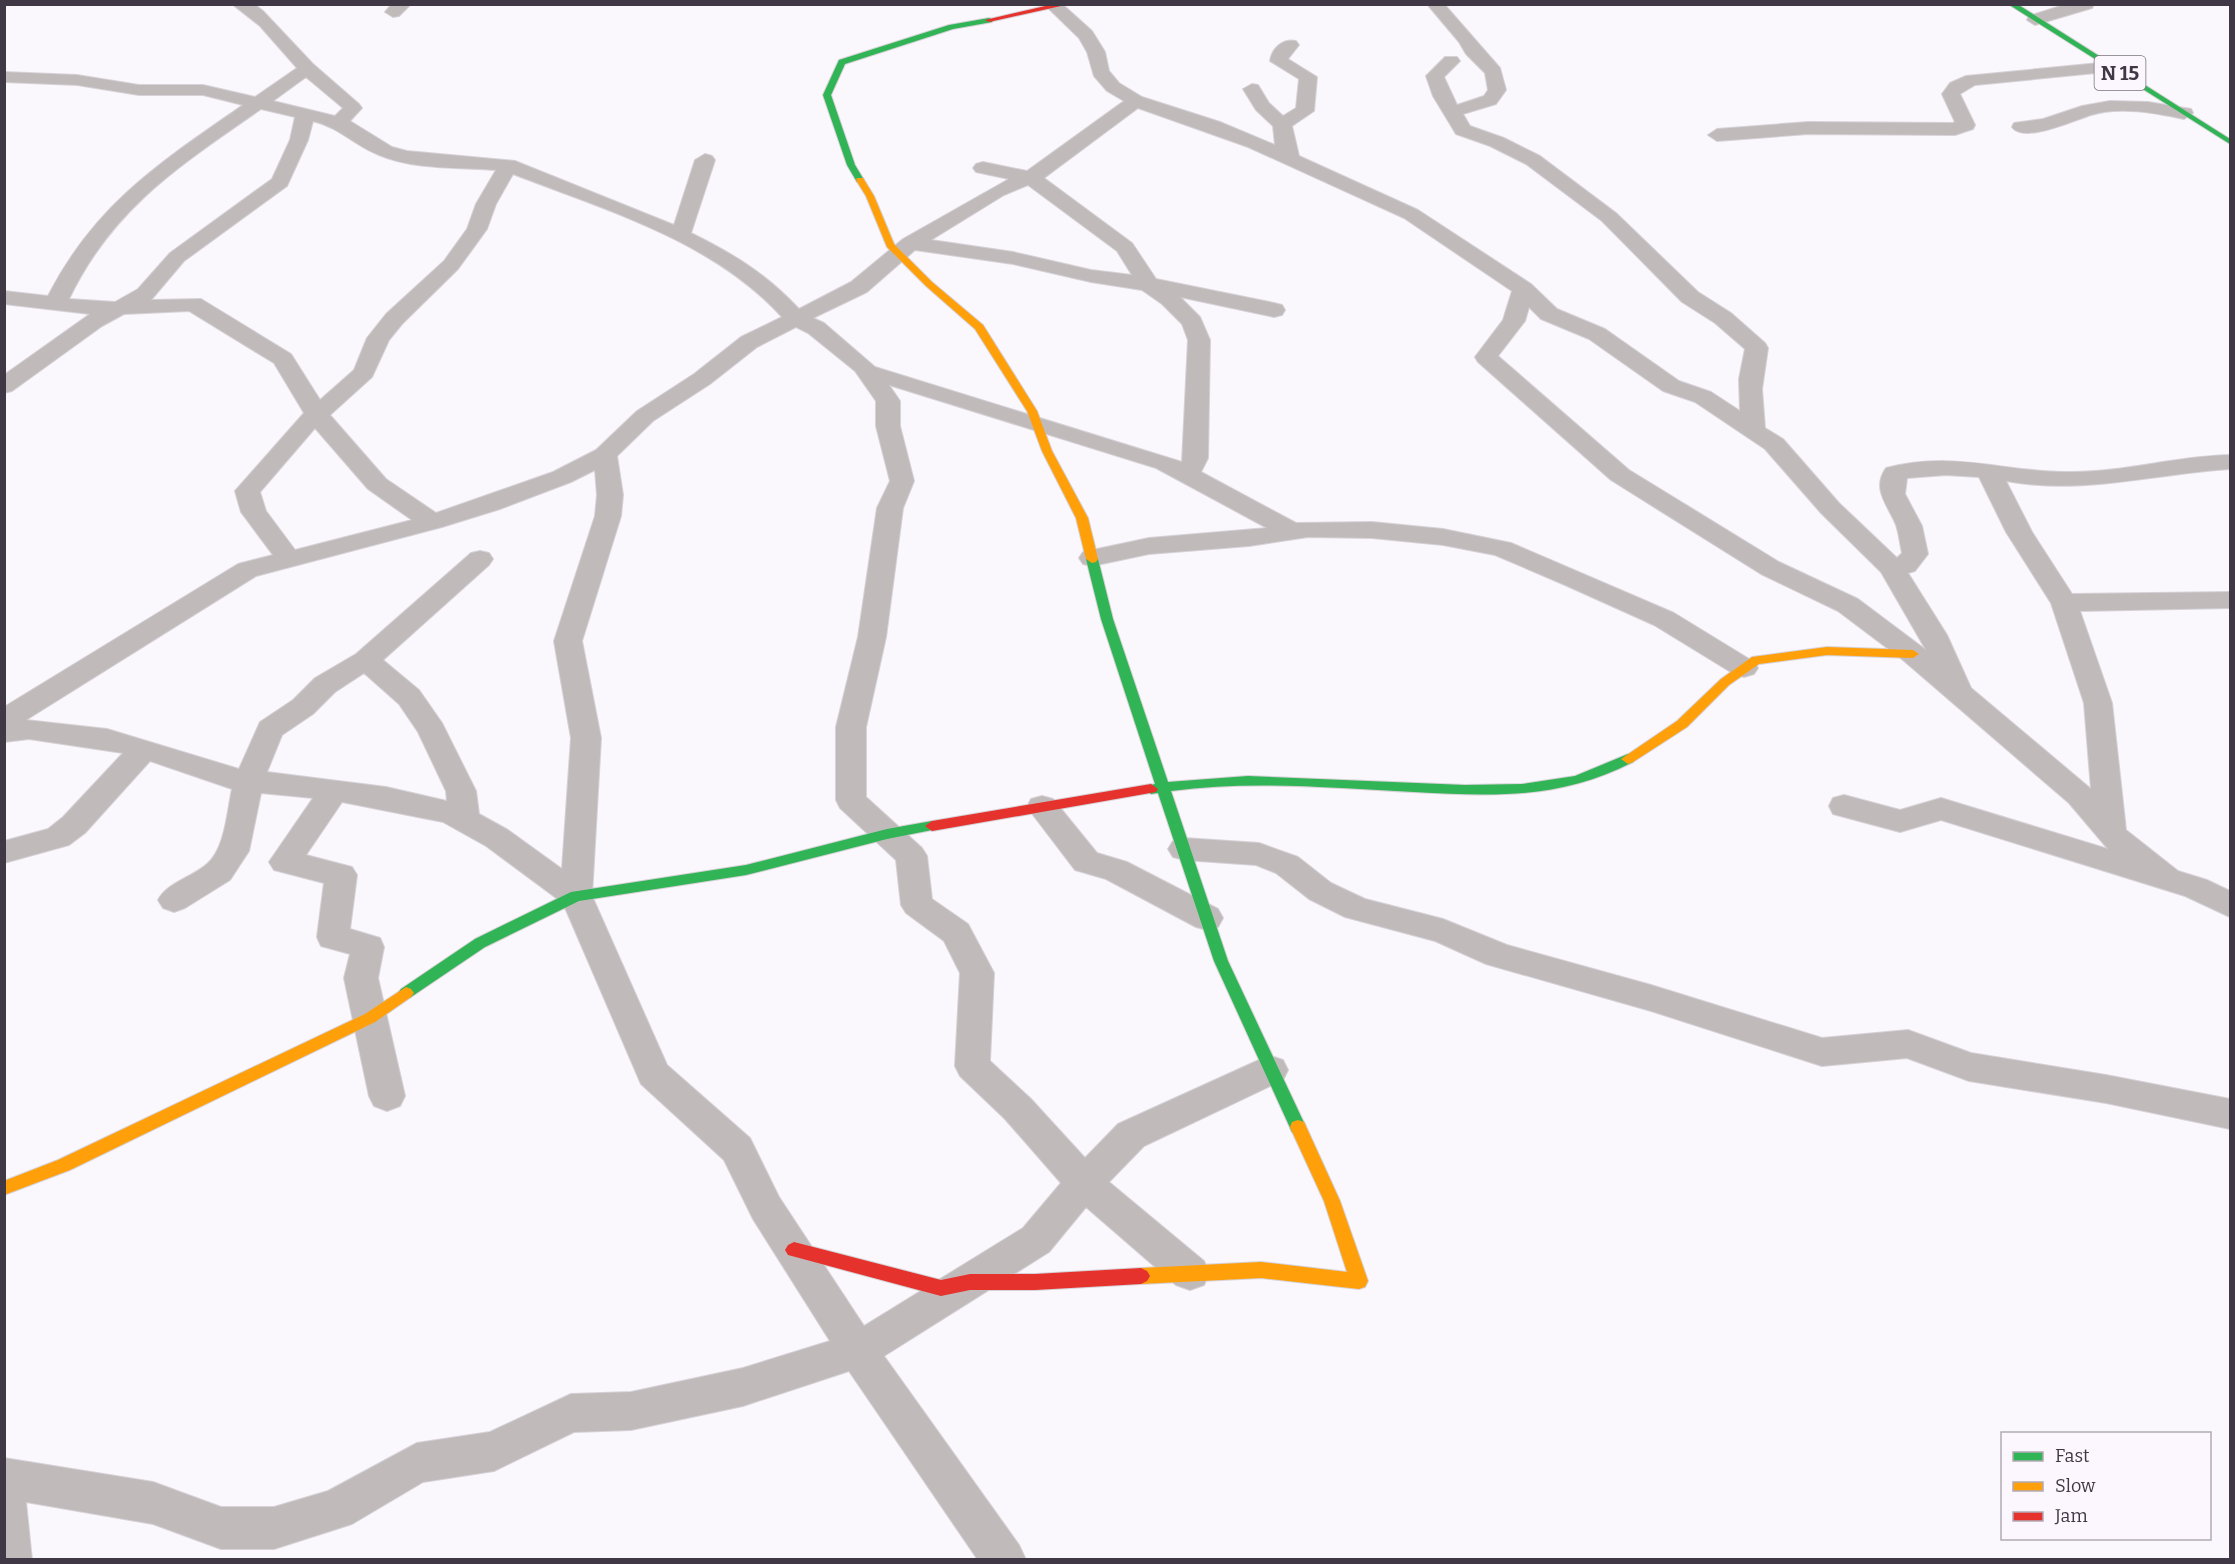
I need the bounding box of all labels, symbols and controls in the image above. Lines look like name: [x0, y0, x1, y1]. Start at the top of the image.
road number: N 15: [2094, 56, 2146, 90]
legend: [2001, 1432, 2211, 1540]
text: Fast: [2055, 1445, 2090, 1467]
text: Slow: [2055, 1475, 2096, 1497]
text: Jam: [2054, 1505, 2088, 1527]

